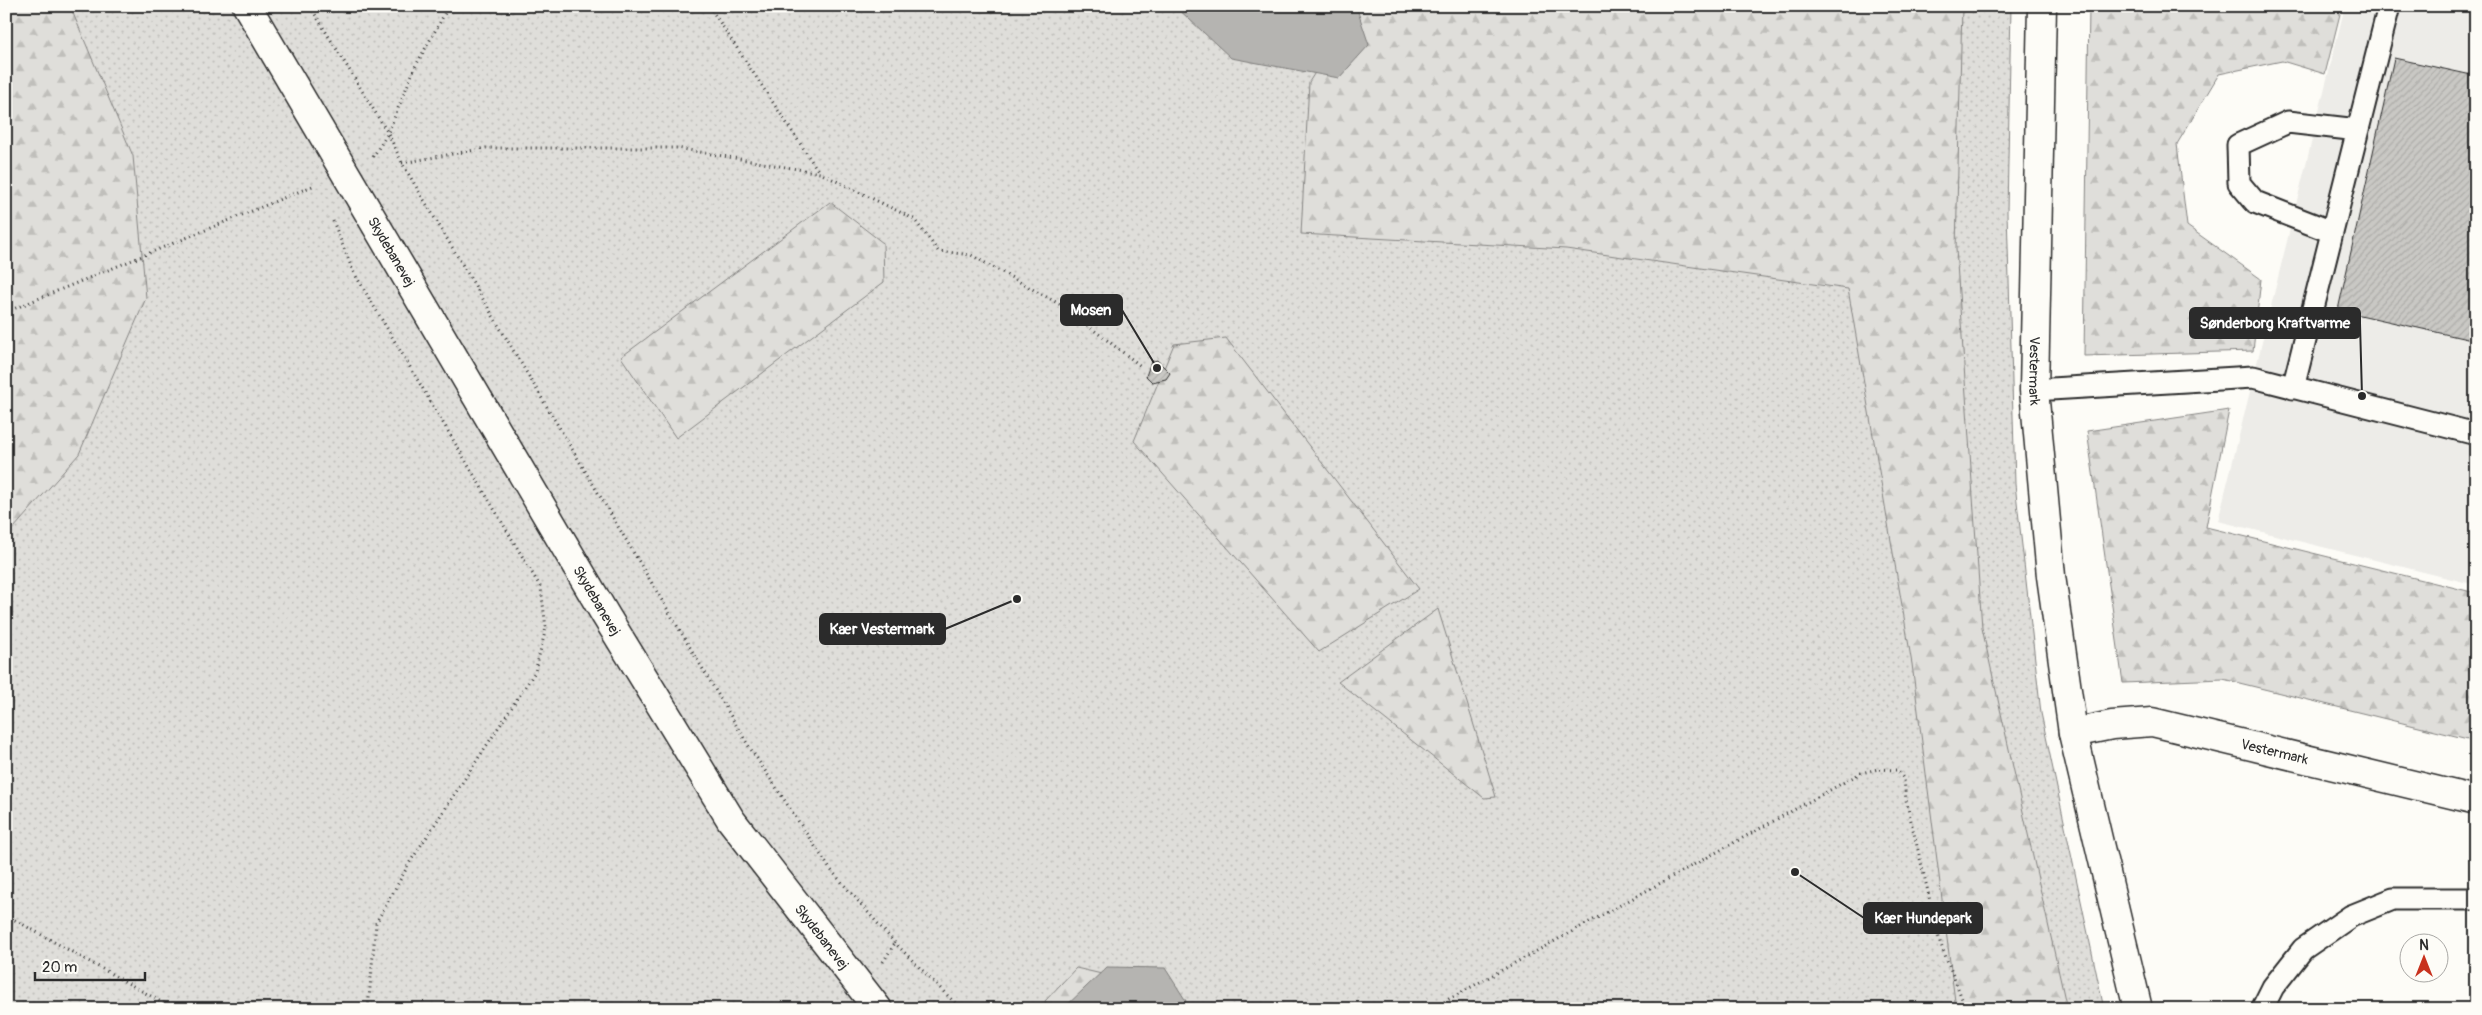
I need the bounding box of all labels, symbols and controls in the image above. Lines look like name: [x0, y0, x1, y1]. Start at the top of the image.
street label: Skydebanevej: [364, 214, 418, 290]
callout: Mosen: [1061, 295, 1122, 325]
text: Mosen: [1070, 301, 1112, 320]
callout: Sønderborg Kraftvarme: [2190, 308, 2360, 338]
text: Sønderborg Kraftvarme: [2200, 314, 2351, 333]
street label: Vestermark: [2025, 336, 2043, 406]
street label: Skydebanevej: [569, 563, 624, 639]
callout: Kær Vestermark: [820, 614, 945, 644]
text: Kær Vestermark: [829, 620, 935, 639]
street label: Vestermark: [2239, 736, 2310, 768]
street label: Skydebanevej: [791, 901, 852, 973]
callout: Kær Hundepark: [1864, 903, 1982, 933]
text: Kær Hundepark: [1874, 909, 1972, 928]
north arrow: [2400, 932, 2450, 982]
text: N: [2419, 937, 2429, 954]
scale bar: [35, 950, 145, 982]
text: 20 m: [42, 958, 77, 977]

